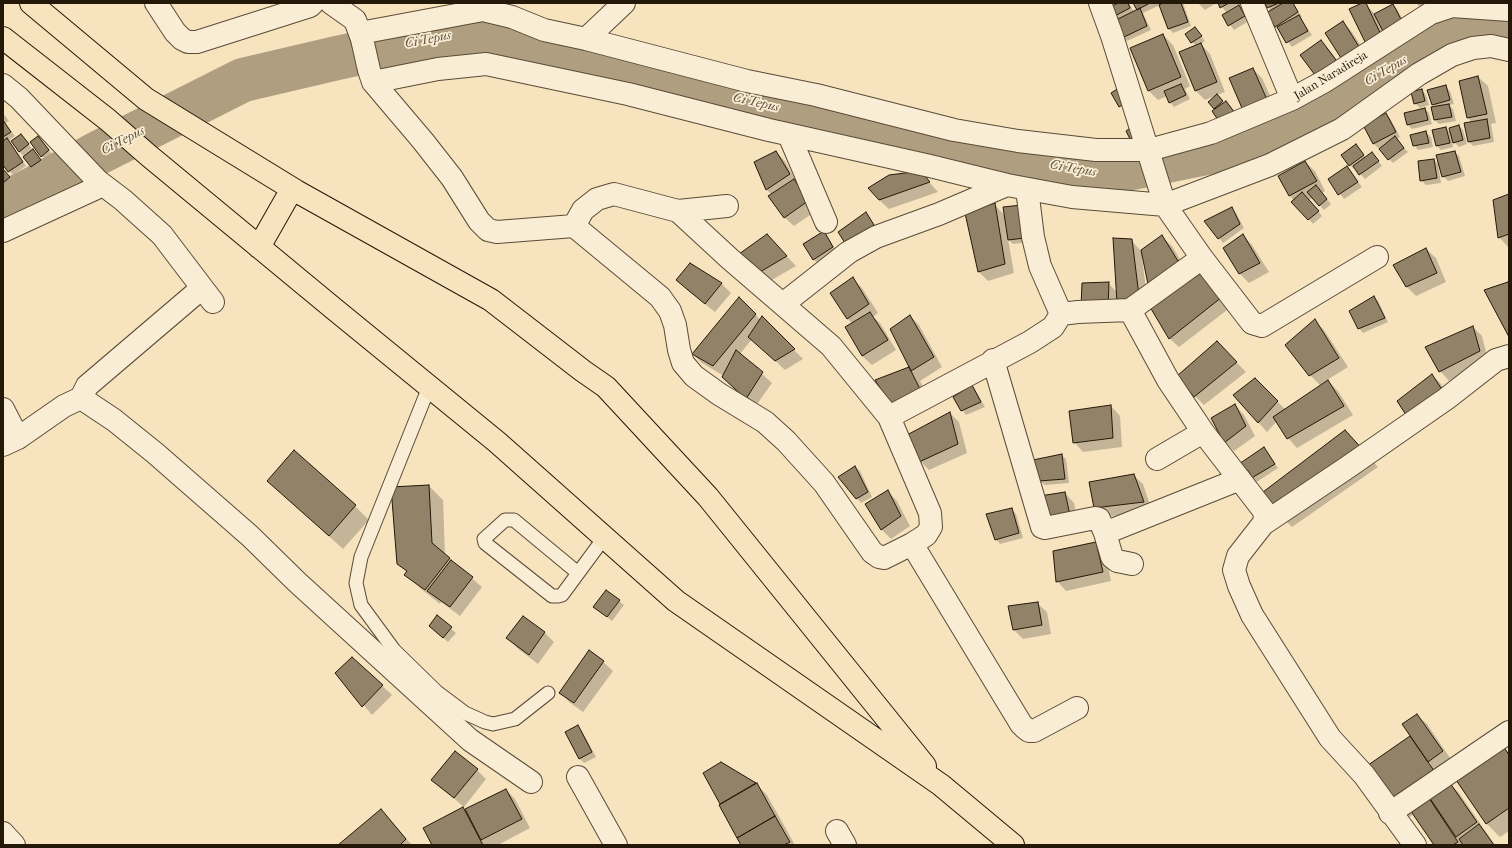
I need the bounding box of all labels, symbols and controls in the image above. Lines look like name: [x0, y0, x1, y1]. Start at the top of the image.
water label: Ci Tepus: [404, 28, 452, 52]
street label: Jalan Naradireja: [1292, 48, 1370, 104]
water label: Ci Tepus: [1362, 53, 1410, 89]
water label: Ci Tepus: [732, 90, 780, 116]
water label: Ci Tepus: [99, 123, 147, 159]
water label: Ci Tepus: [1049, 157, 1097, 181]

